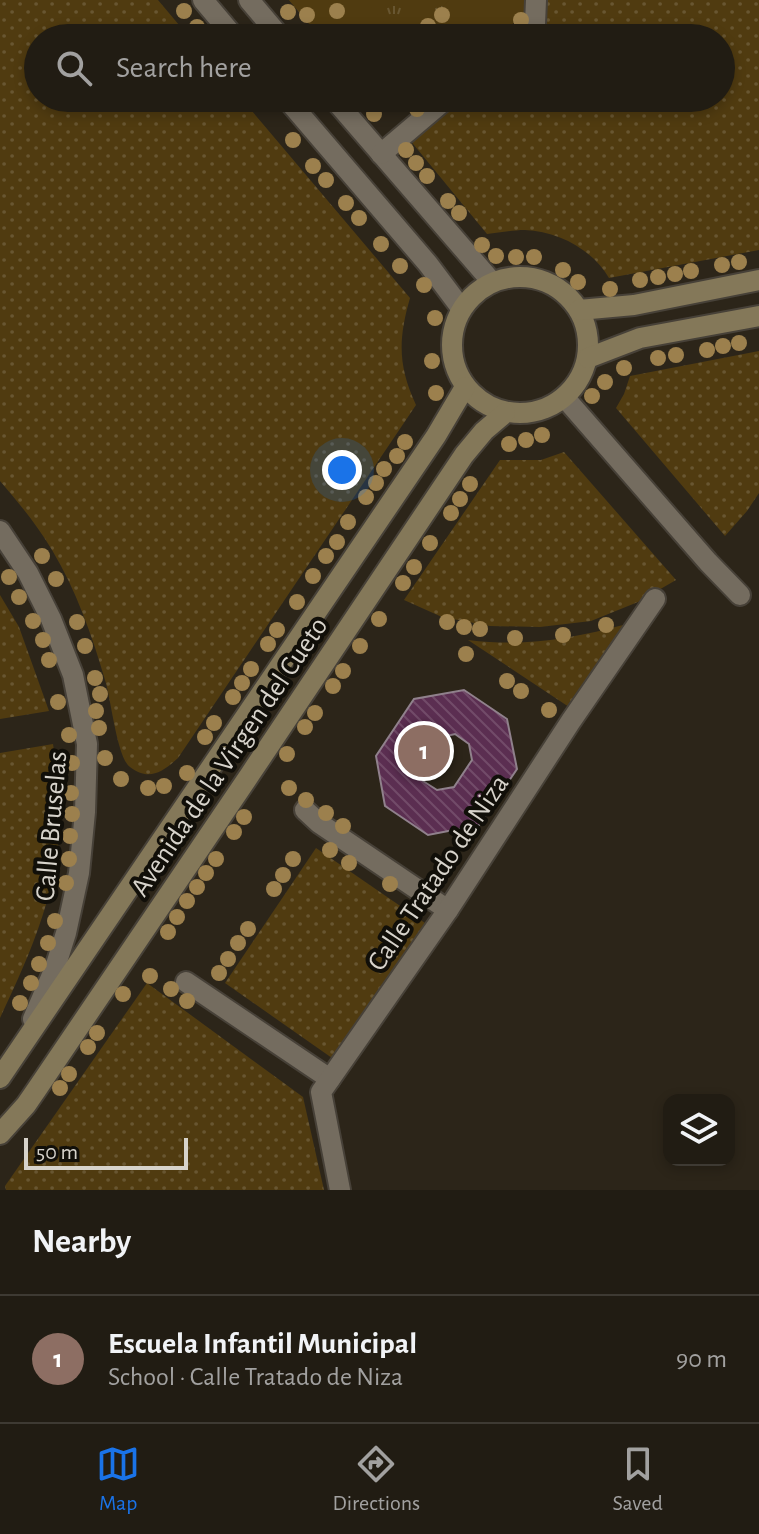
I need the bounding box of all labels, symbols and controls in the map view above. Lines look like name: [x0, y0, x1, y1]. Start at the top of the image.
search box: [24, 24, 735, 112]
icon: search: [52, 46, 96, 90]
text: Search here: [116, 53, 252, 83]
your location: [322, 450, 362, 490]
street label: Avenida de la Virgen del Cueto: [126, 613, 333, 902]
pin: 1: [398, 721, 450, 781]
street label: Calle Bruselas: [31, 750, 72, 902]
street label: Calle Tratado de Niza: [363, 770, 514, 976]
map controls: [663, 1094, 735, 1166]
button: layers: [663, 1094, 735, 1166]
scale bar: [24, 1134, 188, 1170]
text: 50 m: [36, 1141, 78, 1163]
text: Nearby: [32, 1225, 131, 1259]
text: Escuela Infantil Municipal: [108, 1329, 417, 1359]
text: 1: [53, 1346, 63, 1372]
text: 90 m: [676, 1346, 727, 1372]
text: School · Calle Tratado de Niza: [108, 1364, 403, 1390]
tab: Map: [96, 1442, 140, 1516]
tab: Directions: [332, 1442, 420, 1516]
tab: Saved: [612, 1442, 663, 1516]

